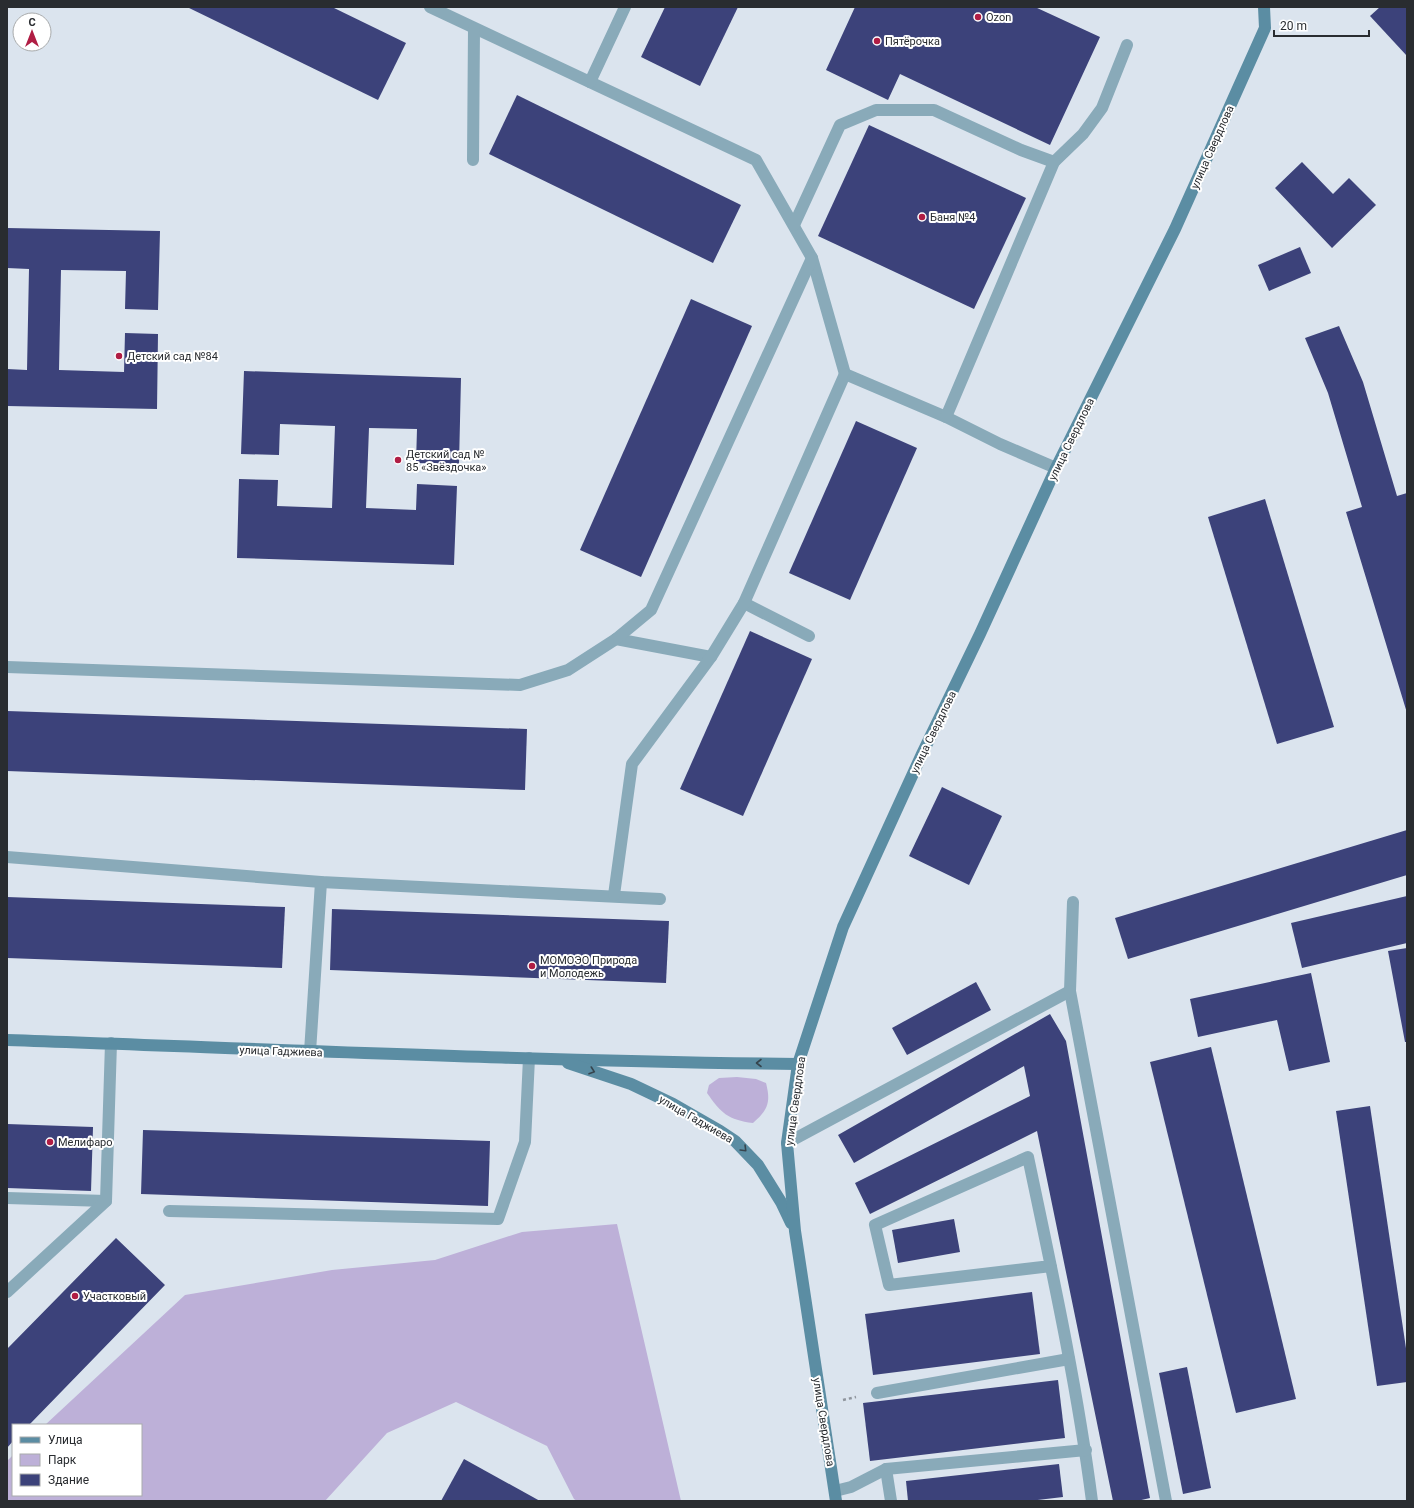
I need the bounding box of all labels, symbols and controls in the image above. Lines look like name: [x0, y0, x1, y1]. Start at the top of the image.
place label: Ozon: [986, 11, 1011, 24]
north arrow: [12, 12, 52, 52]
marker: Ozon: [973, 12, 983, 22]
scale bar: [1274, 12, 1369, 38]
text: С: [28, 16, 36, 29]
text: 20 m: [1280, 19, 1307, 33]
place label: Пятёрочка: [885, 35, 940, 48]
marker: Пятёрочка: [872, 36, 882, 46]
street label: улица Свердлова: [1188, 104, 1237, 191]
place label: Баня №4: [930, 211, 976, 224]
marker: Баня №4: [917, 212, 927, 222]
place label: Детский сад №84: [127, 350, 218, 363]
marker: Детский сад №84: [114, 351, 124, 361]
street label: улица Свердлова: [1046, 396, 1097, 482]
place label: Детский сад № 85 «Звёздочка»: [406, 448, 486, 474]
marker: Детский сад № 85 «Звёздочка»: [393, 455, 403, 465]
street label: улица Свердлова: [908, 689, 959, 775]
place label: МОМОЭО Природа и Молодежь: [540, 954, 637, 980]
marker: МОМОЭО Природа и Молодежь: [527, 961, 537, 971]
street label: улица Гаджиева: [239, 1044, 323, 1059]
street label: улица Свердлова: [783, 1056, 808, 1146]
one-way arrow: [756, 1059, 762, 1067]
one-way arrow: [589, 1066, 596, 1075]
street label: улица Гаджиева: [656, 1093, 735, 1146]
place label: Мелифаро: [58, 1136, 113, 1149]
marker: Мелифаро: [45, 1137, 55, 1147]
one-way arrow: [739, 1144, 747, 1152]
place label: Участковый: [83, 1290, 146, 1303]
marker: Участковый: [70, 1291, 80, 1301]
street label: улица Свердлова: [810, 1377, 837, 1467]
legend: [12, 1424, 142, 1496]
text: Улица: [48, 1433, 83, 1447]
text: Парк: [48, 1453, 77, 1467]
text: Здание: [48, 1473, 89, 1487]

